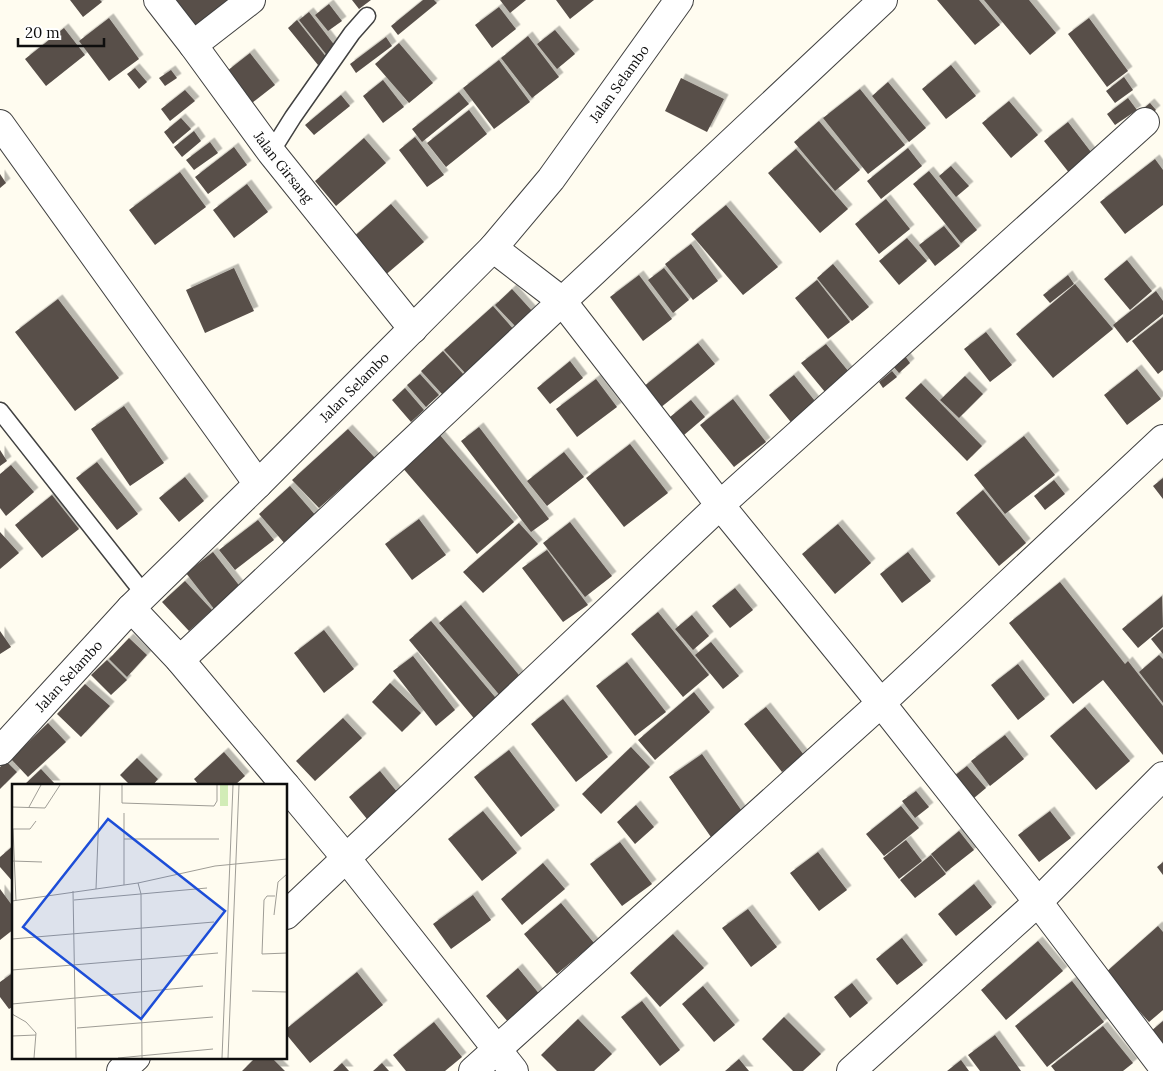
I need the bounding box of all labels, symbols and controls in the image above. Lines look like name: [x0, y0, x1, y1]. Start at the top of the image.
scale bar: [18, 15, 104, 47]
text: 20 m: [25, 23, 60, 42]
street label: Jalan Selambo: [585, 41, 653, 127]
street label: Jalan Girsang: [249, 127, 317, 207]
street label: Jalan Selambo: [315, 349, 393, 427]
street label: Jalan Selambo: [31, 636, 106, 716]
inset map: [12, 784, 288, 1058]

